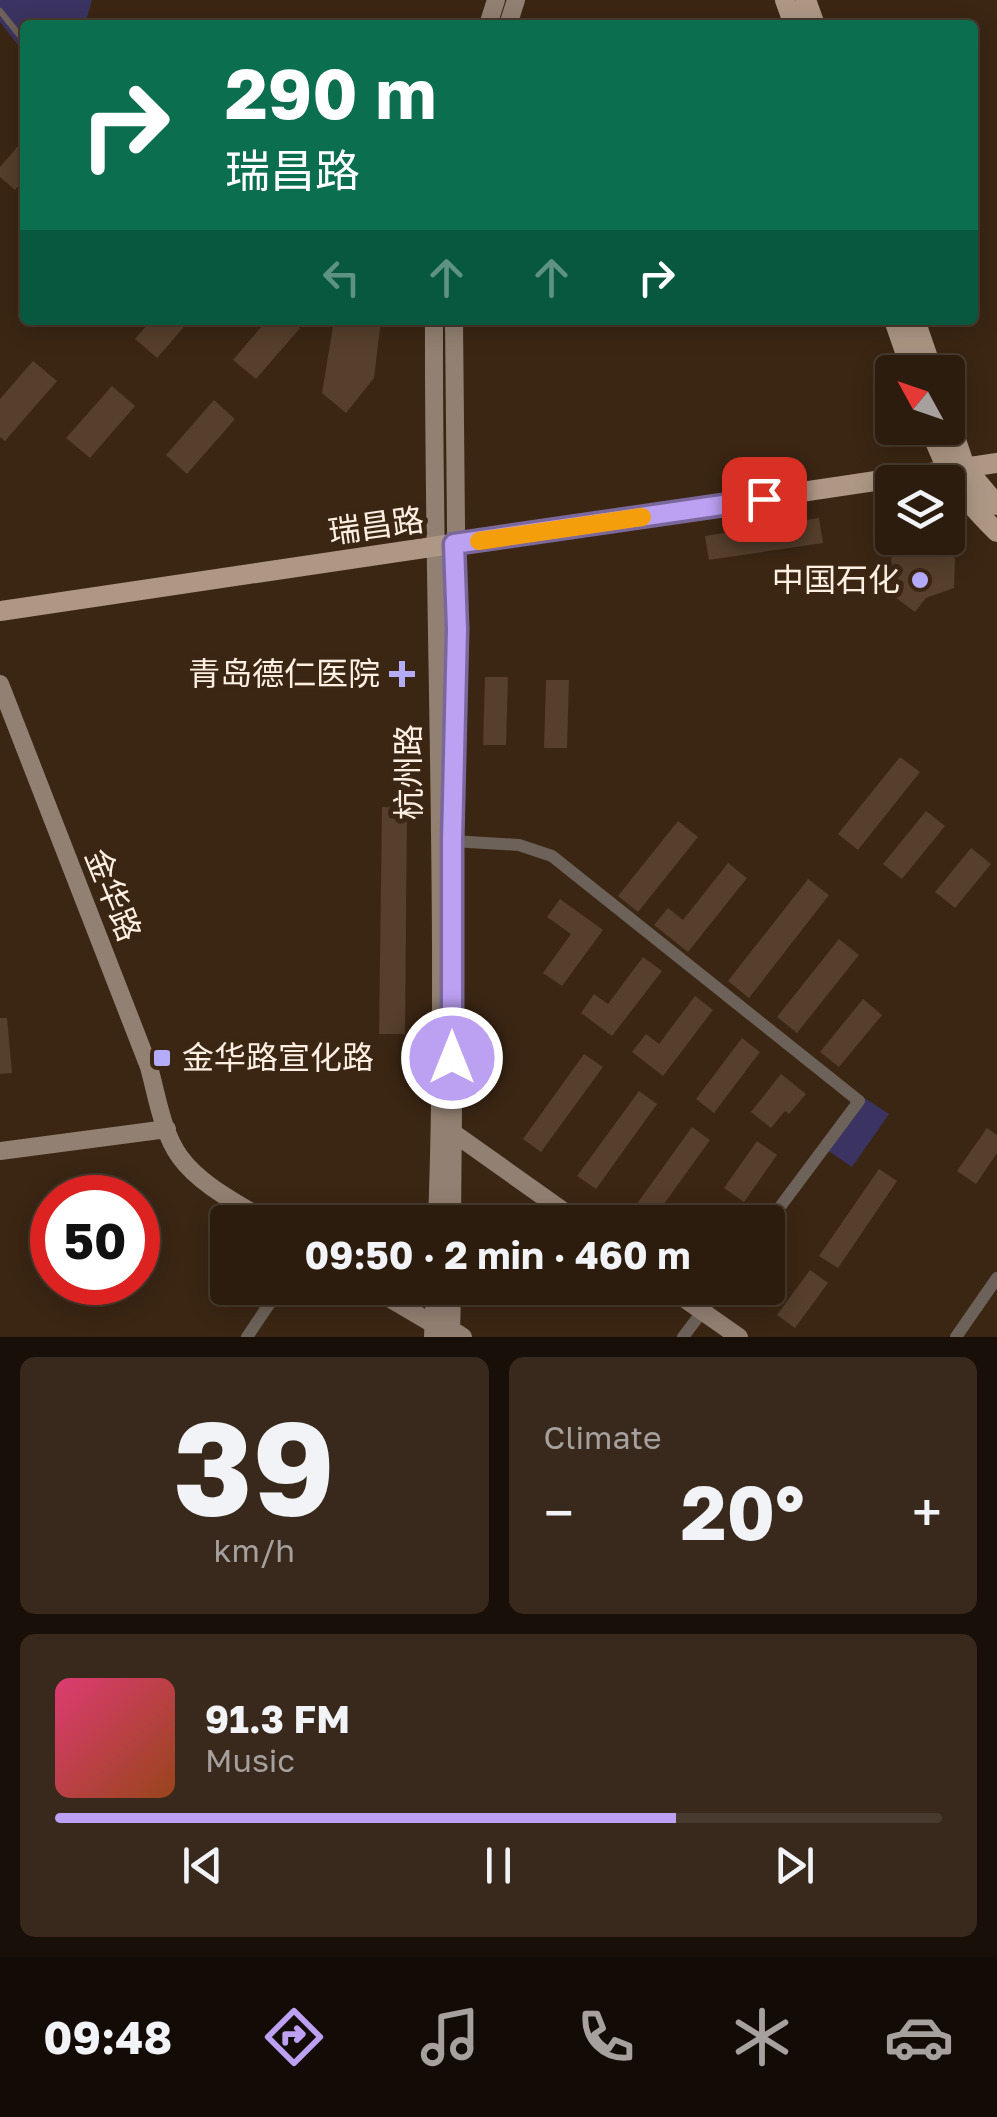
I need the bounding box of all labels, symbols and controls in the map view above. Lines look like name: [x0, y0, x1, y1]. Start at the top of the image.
text: 290 m: [225, 50, 436, 134]
icon: right: [60, 60, 190, 190]
text: 瑞昌路: [225, 143, 360, 197]
icon: left: [314, 250, 369, 305]
icon: ahead: [419, 250, 474, 305]
icon: ahead: [524, 250, 579, 305]
icon: right: [629, 250, 684, 305]
north arrow: [875, 355, 965, 445]
map controls: [875, 355, 965, 555]
pin: [722, 457, 807, 542]
button: layers: [875, 465, 965, 555]
icon: arrive: [737, 472, 792, 527]
street label: 瑞昌路: [326, 500, 426, 551]
place label: 中国石化: [772, 560, 900, 598]
marker: 中国石化: [909, 569, 931, 591]
place label: 青岛德仁医院: [188, 654, 380, 692]
marker: 青岛德仁医院: [389, 661, 415, 687]
street label: 杭州路: [389, 724, 427, 820]
street label: 金华路: [78, 843, 150, 946]
position arrow: [400, 1006, 504, 1110]
place label: 金华路宣化路: [182, 1038, 374, 1076]
marker: 金华路宣化路: [151, 1047, 173, 1069]
speed limit sign: 50: [30, 1175, 160, 1305]
text: 09:50 · 2 min · 460 m: [305, 1232, 690, 1277]
text: 39: [173, 1388, 335, 1544]
text: Climate: [544, 1418, 662, 1456]
text: 20°: [681, 1466, 805, 1557]
text: −: [544, 1479, 574, 1545]
text: +: [912, 1479, 942, 1545]
text: km/h: [214, 1531, 295, 1569]
text: 91.3 FM: [205, 1696, 350, 1741]
text: Music: [205, 1741, 295, 1779]
icon: previous: [175, 1838, 230, 1893]
icon: pause: [471, 1838, 526, 1893]
icon: next: [767, 1838, 822, 1893]
icon: directions: [259, 2002, 329, 2072]
icon: music: [415, 2002, 485, 2072]
icon: phone: [571, 2002, 641, 2072]
icon: climate: [727, 2002, 797, 2072]
icon: car: [884, 2002, 954, 2072]
text: 09:48: [43, 2010, 172, 2064]

